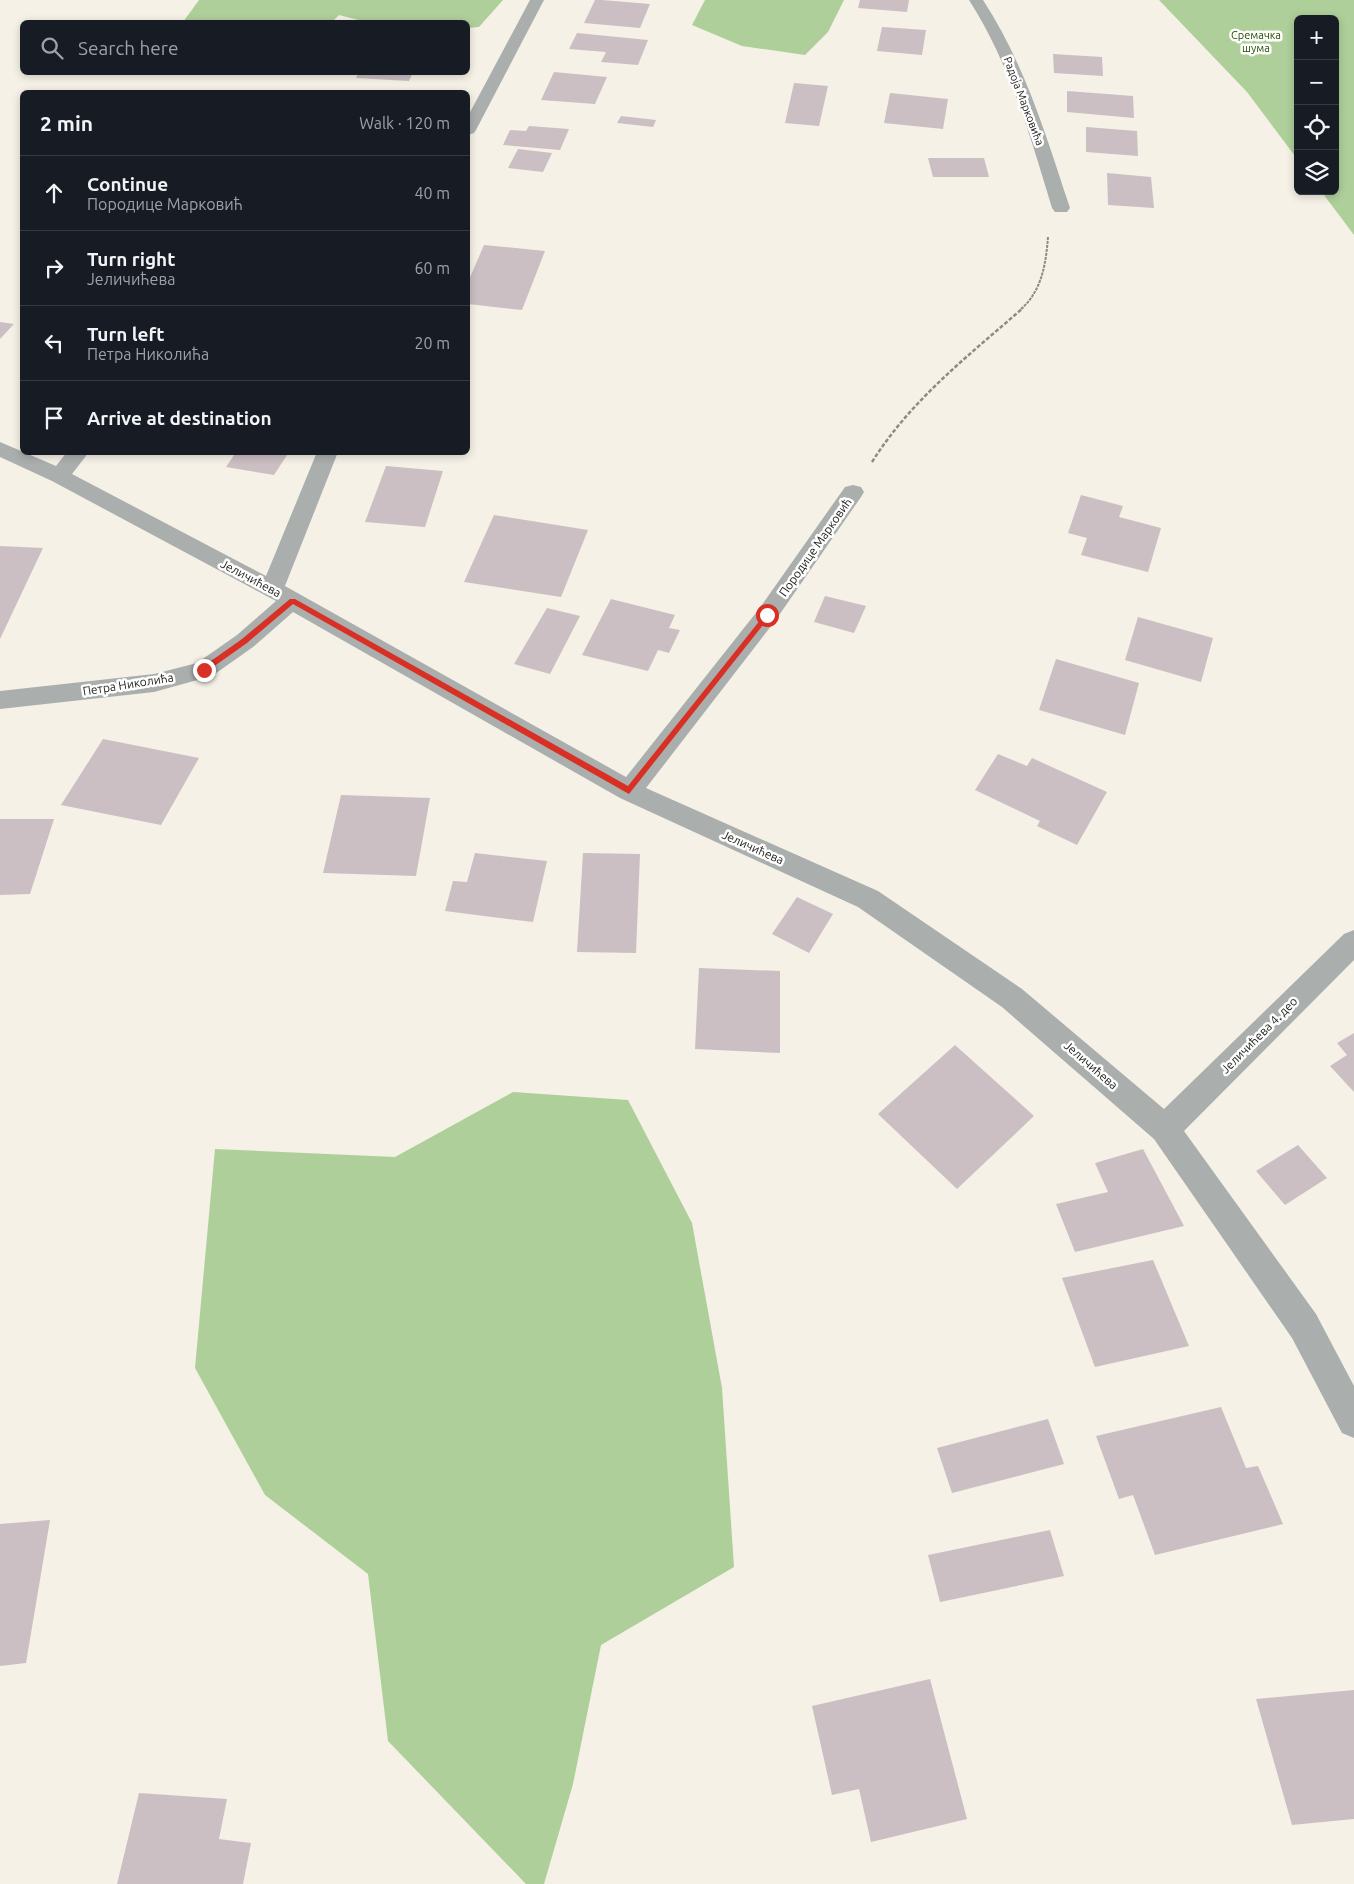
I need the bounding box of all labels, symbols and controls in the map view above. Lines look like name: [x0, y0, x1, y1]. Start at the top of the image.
map controls: [1294, 15, 1339, 195]
button: +: [1294, 15, 1339, 60]
search box: [20, 20, 470, 75]
park label: Сремачка шума: [1231, 29, 1281, 54]
icon: search: [38, 34, 66, 62]
text: Search here: [78, 37, 178, 59]
street label: Радоја Марковића: [1002, 55, 1046, 147]
button: −: [1294, 60, 1339, 105]
button: locate: [1294, 105, 1339, 150]
text: 2 min: [40, 111, 93, 135]
text: Walk · 120 m: [359, 114, 450, 132]
button: layers: [1294, 150, 1339, 195]
text: Continue: [87, 173, 168, 195]
icon: ahead: [40, 179, 68, 207]
text: 40 m: [414, 184, 450, 202]
text: Породице Марковић: [87, 195, 243, 213]
text: Turn right: [87, 248, 175, 270]
icon: right: [40, 254, 68, 282]
text: 60 m: [414, 259, 450, 277]
text: Јеличићева: [87, 270, 175, 288]
text: Turn left: [87, 323, 165, 345]
icon: left: [40, 329, 68, 357]
text: 20 m: [414, 334, 450, 352]
text: Петра Николића: [87, 345, 209, 363]
icon: arrive: [40, 404, 68, 432]
text: Arrive at destination: [87, 407, 272, 429]
street label: Породице Марковић: [776, 495, 854, 599]
street label: Јеличићева: [219, 557, 283, 599]
route start: [756, 604, 779, 627]
route end: [193, 659, 216, 682]
street label: Петра Николића: [82, 670, 174, 698]
street label: Јеличићева: [720, 828, 786, 866]
street label: Јеличићева 4. део: [1218, 994, 1300, 1076]
street label: Јеличићева: [1062, 1038, 1120, 1092]

